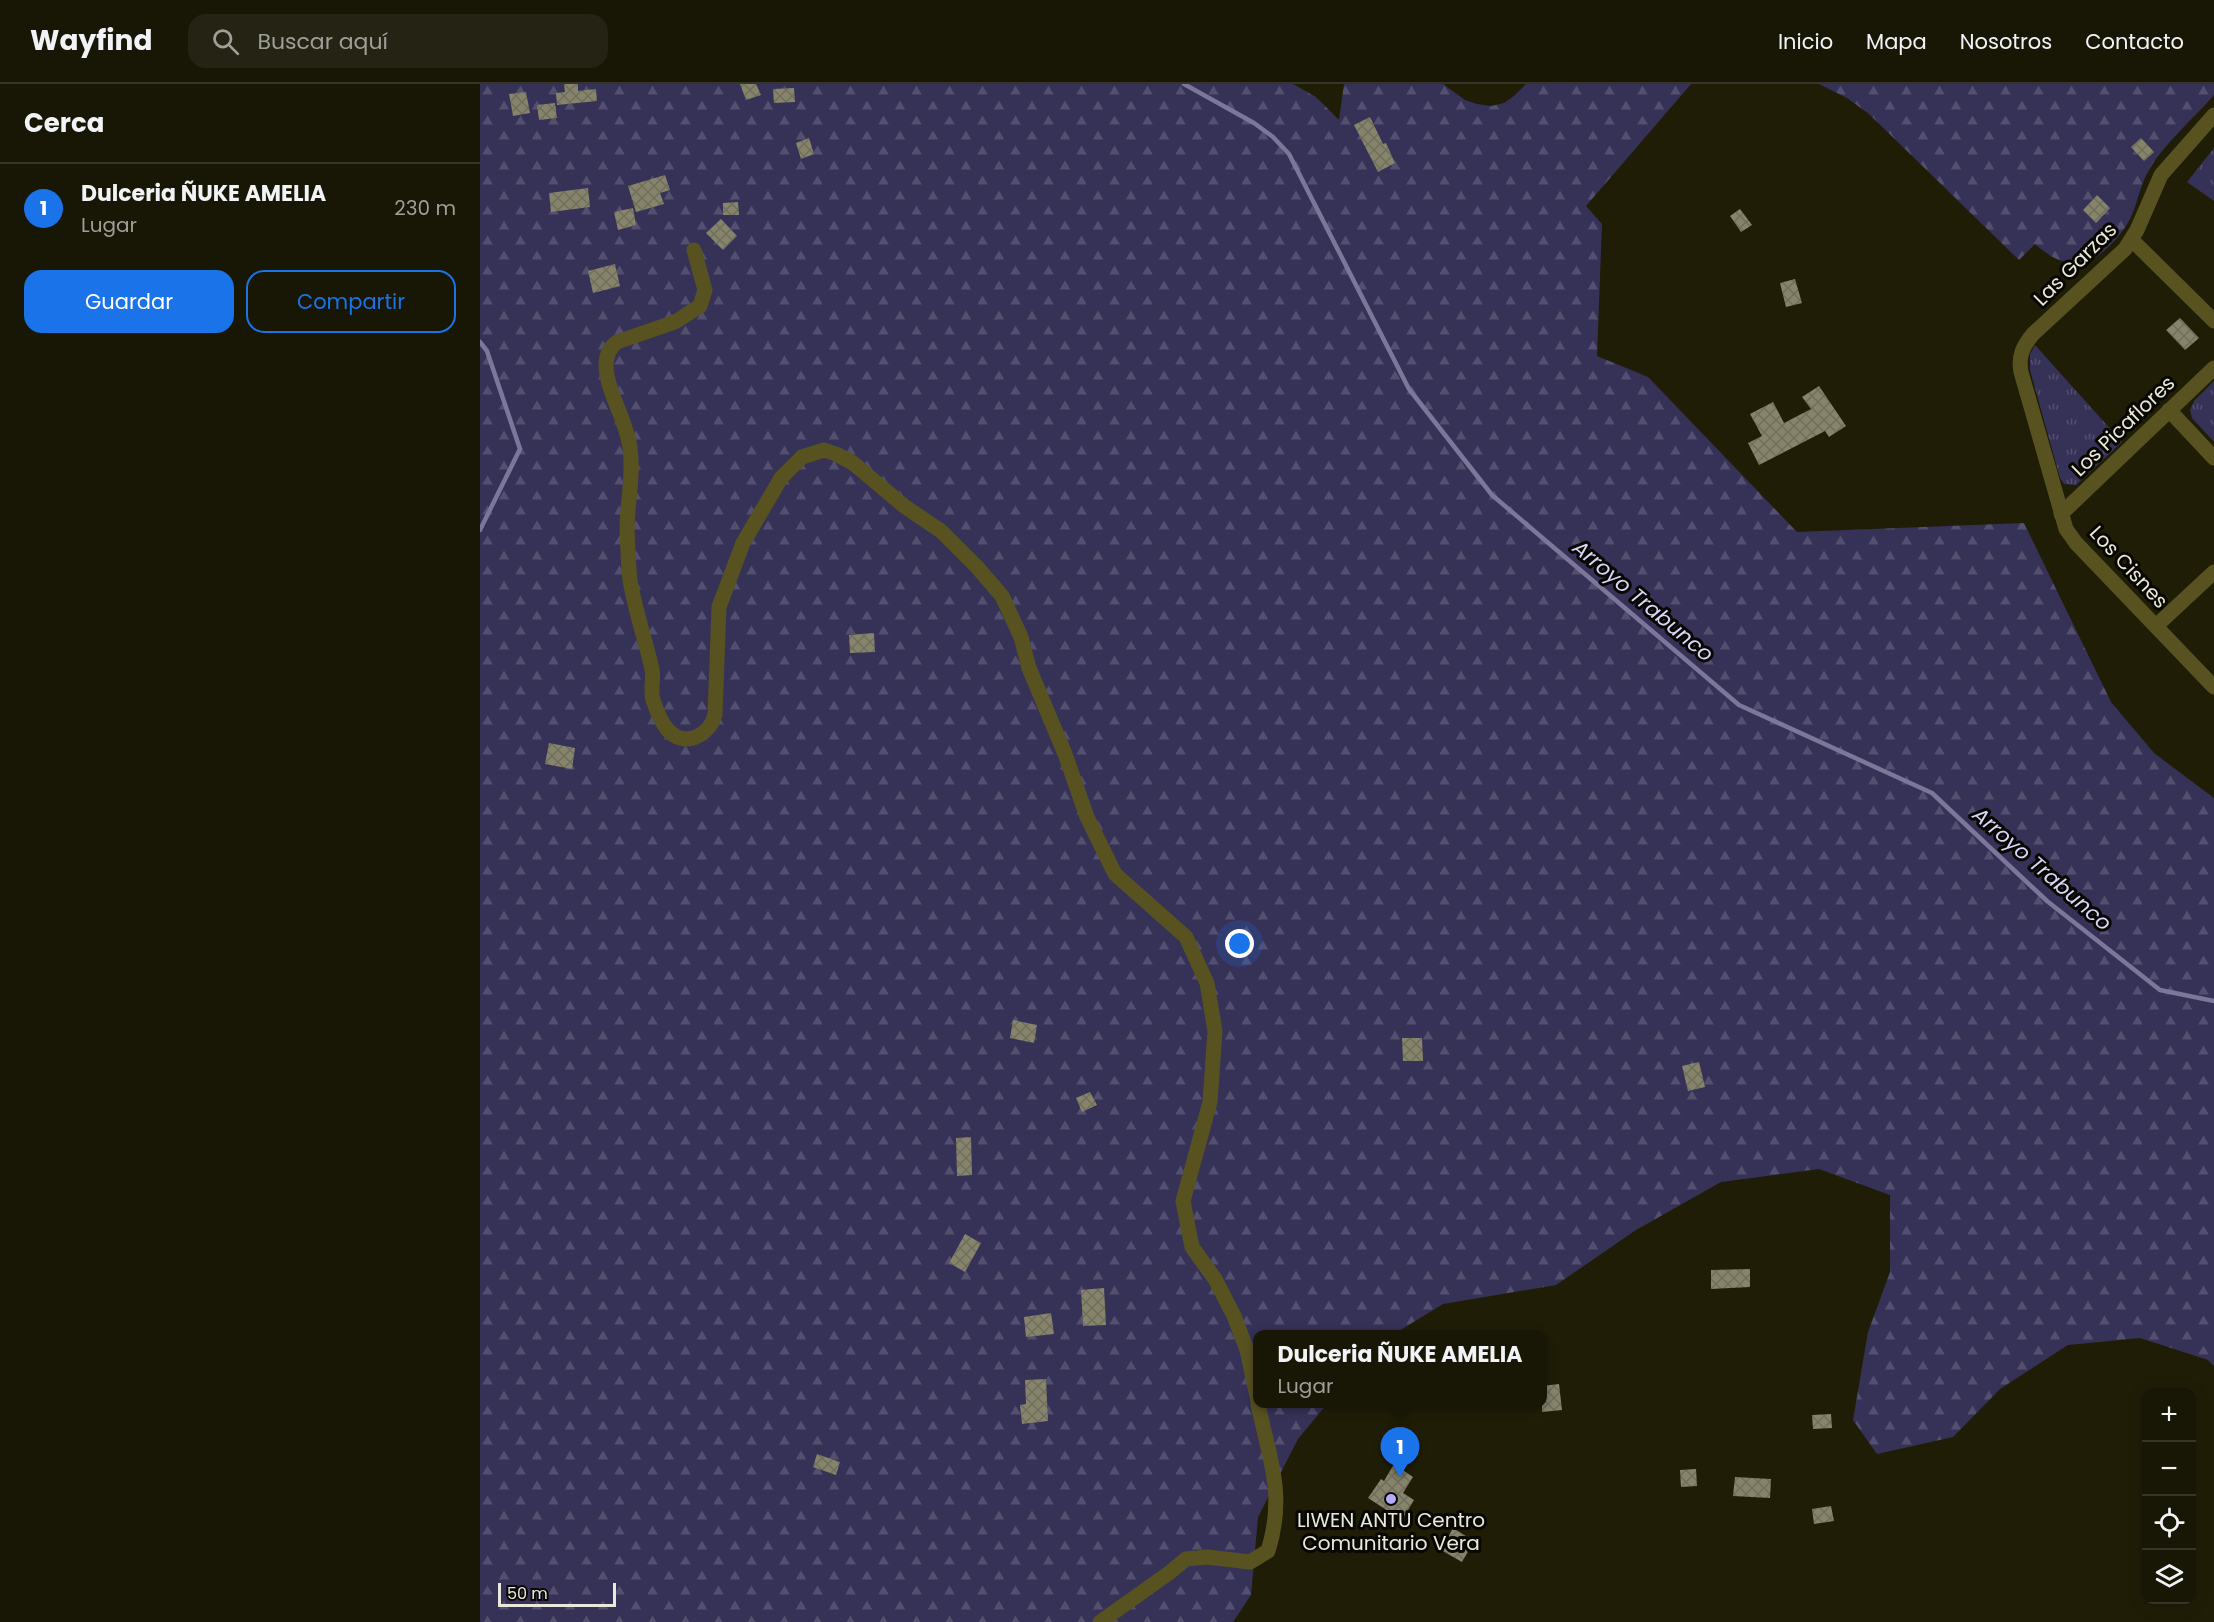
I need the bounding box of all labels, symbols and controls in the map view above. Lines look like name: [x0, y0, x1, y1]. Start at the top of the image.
search box: [188, 14, 608, 68]
text: Wayfind: [30, 21, 152, 60]
icon: search: [209, 25, 242, 58]
text: Buscar aquí: [257, 26, 388, 57]
text: Inicio: [1778, 27, 1833, 56]
text: Mapa: [1866, 27, 1927, 56]
text: Nosotros: [1960, 27, 2052, 56]
text: Contacto: [2085, 27, 2184, 56]
text: Cerca: [24, 105, 104, 141]
text: Dulceria ÑUKE AMELIA: [81, 178, 326, 209]
text: 1: [40, 194, 47, 222]
text: 230 m: [394, 194, 456, 222]
text: Lugar: [81, 211, 137, 239]
street label: Las Garzas: [2027, 216, 2123, 312]
button: Guardar: [24, 270, 234, 333]
button: Compartir: [246, 270, 456, 333]
street label: Los Picaflores: [2065, 369, 2181, 483]
street label: Los Cisnes: [2083, 520, 2175, 614]
water label: Arroyo Trabunco: [1566, 532, 1720, 668]
water label: Arroyo Trabunco: [1966, 799, 2118, 937]
your location: [1225, 929, 1254, 958]
popup: [1253, 1330, 1547, 1408]
text: Dulceria ÑUKE AMELIA: [1277, 1339, 1523, 1370]
text: Lugar: [1277, 1372, 1333, 1400]
map controls: [2142, 1388, 2196, 1604]
button: +: [2142, 1388, 2196, 1442]
pin: 1: [1380, 1428, 1420, 1477]
button: −: [2142, 1442, 2196, 1496]
marker: LIWEN ANTU Centro Comunitario Vera: [1384, 1492, 1398, 1506]
button: locate: [2142, 1496, 2196, 1550]
place label: LIWEN ANTU Centro Comunitario Vera: [1297, 1506, 1485, 1557]
button: layers: [2142, 1550, 2196, 1604]
scale bar: [498, 1580, 616, 1608]
text: 50 m: [507, 1582, 548, 1605]

